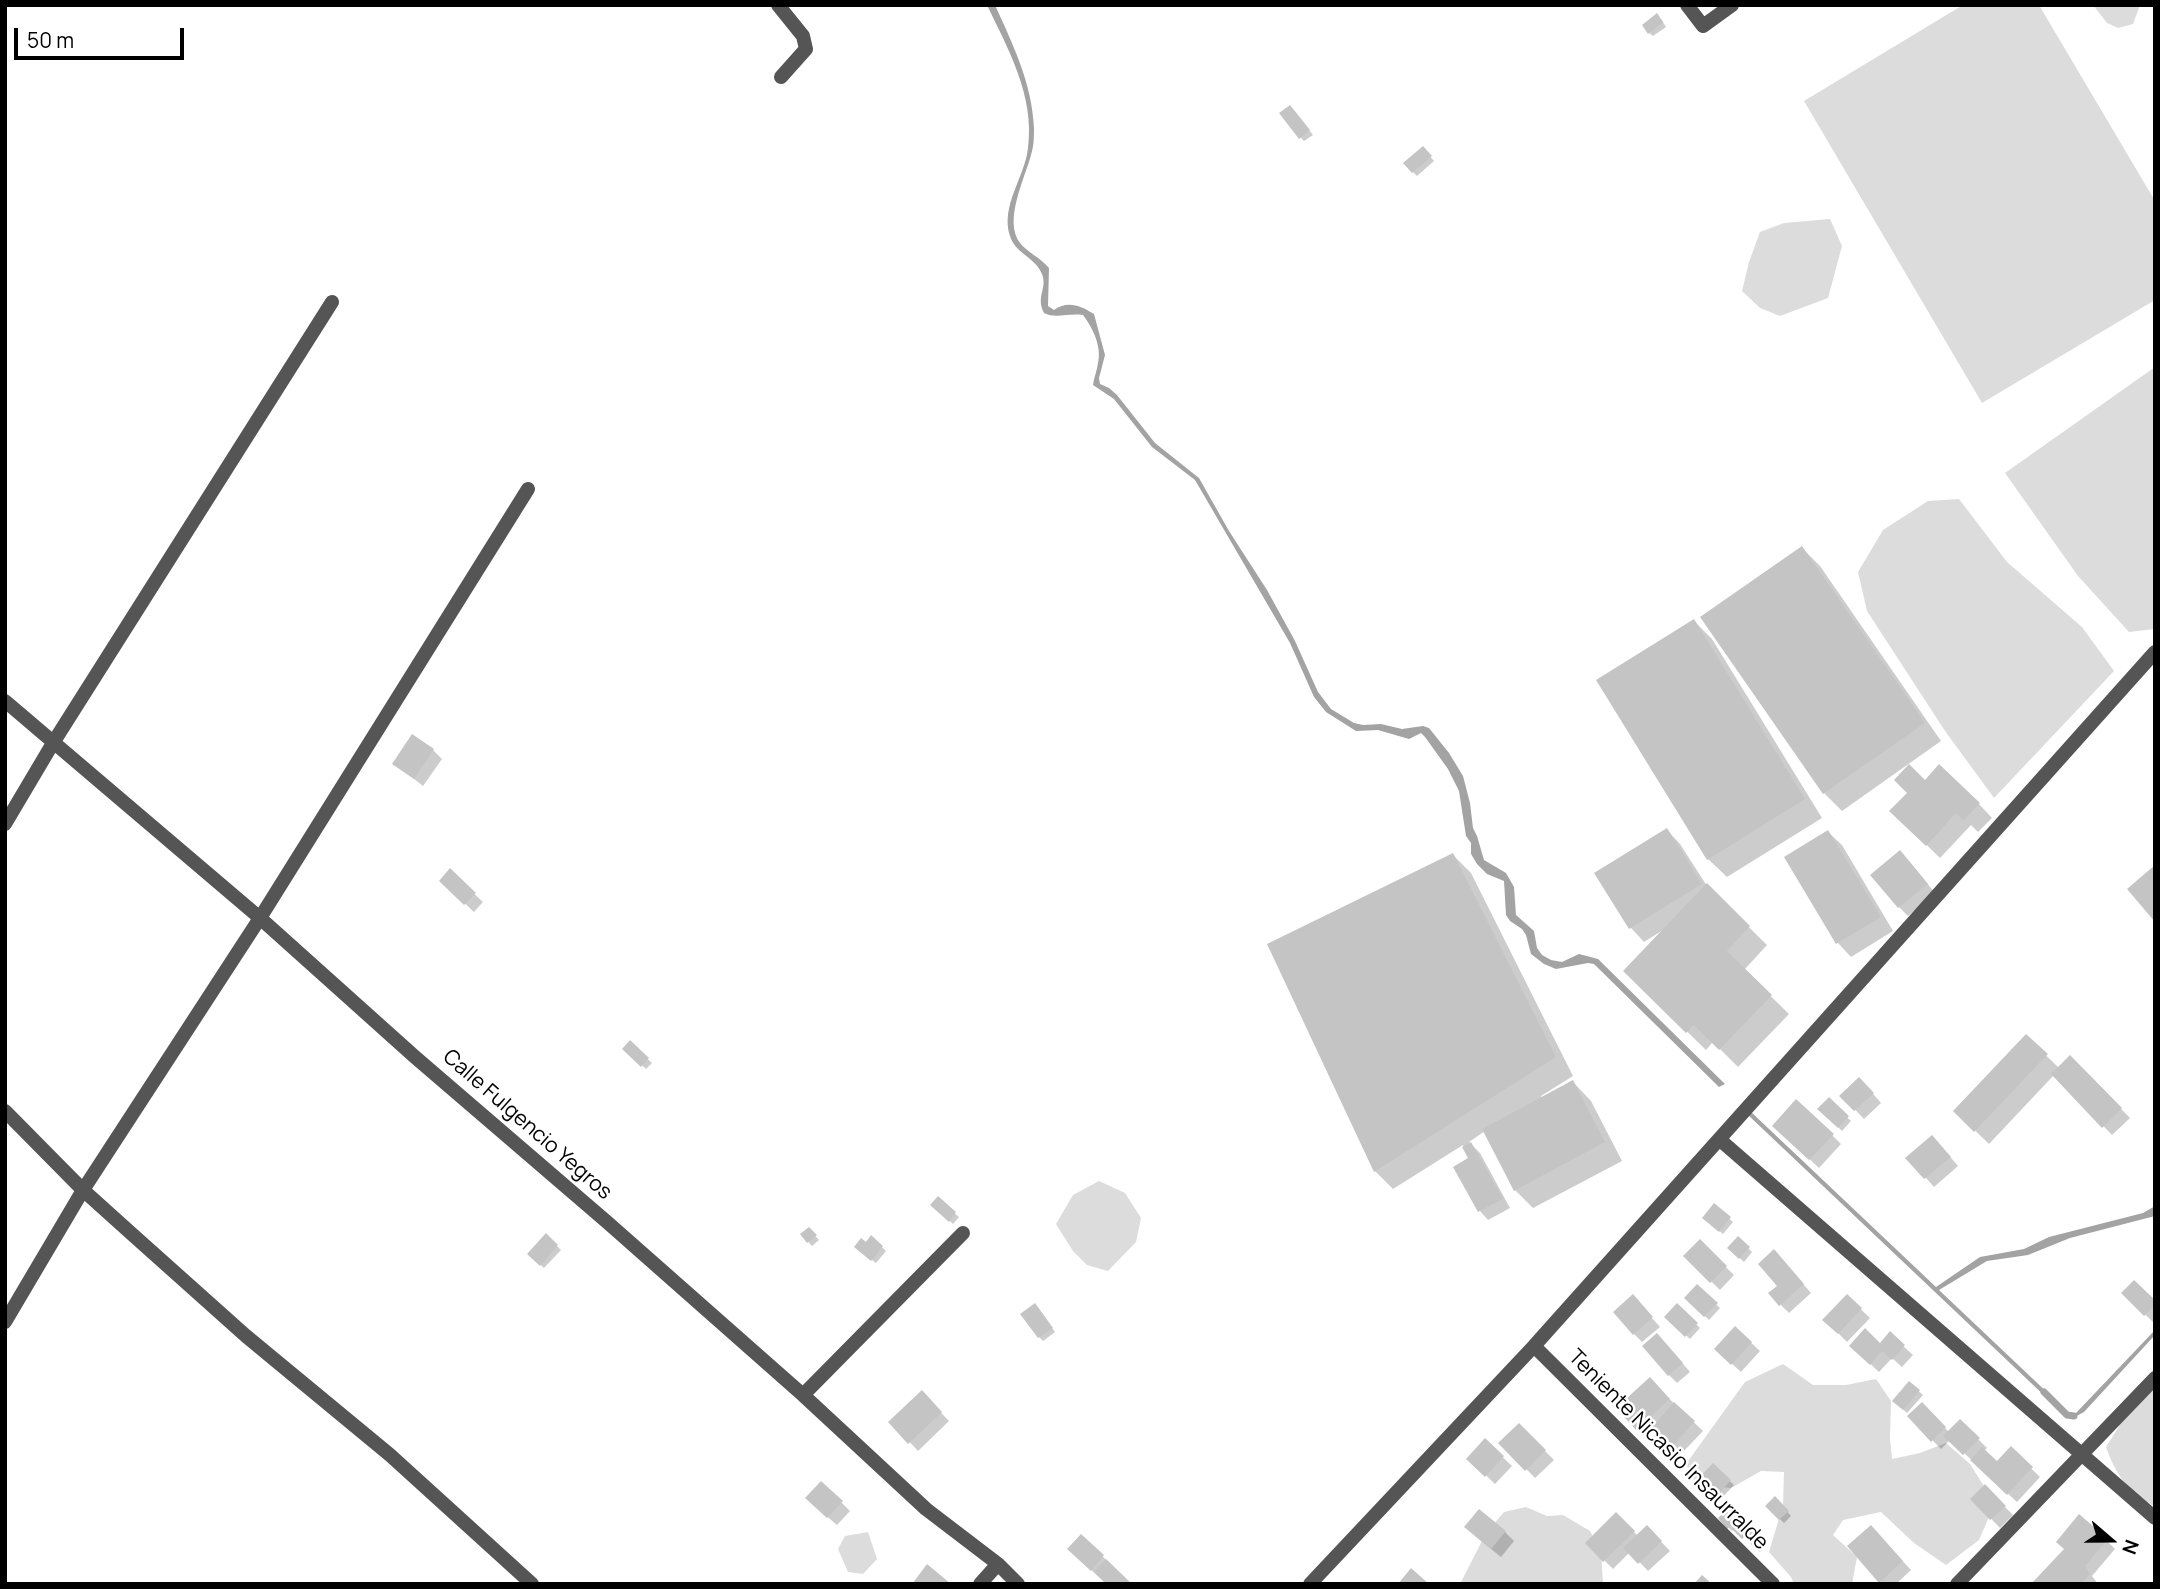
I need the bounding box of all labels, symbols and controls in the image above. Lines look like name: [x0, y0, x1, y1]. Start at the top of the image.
scale bar: [18, 14, 187, 58]
text: 50 m: [27, 26, 74, 54]
street label: Calle Fulgencio Yegros: [437, 1045, 617, 1205]
street label: Teniente Nicasio Insaurralde: [1563, 1345, 1773, 1555]
north arrow: [2076, 1505, 2146, 1575]
text: N: [2116, 1536, 2145, 1558]

